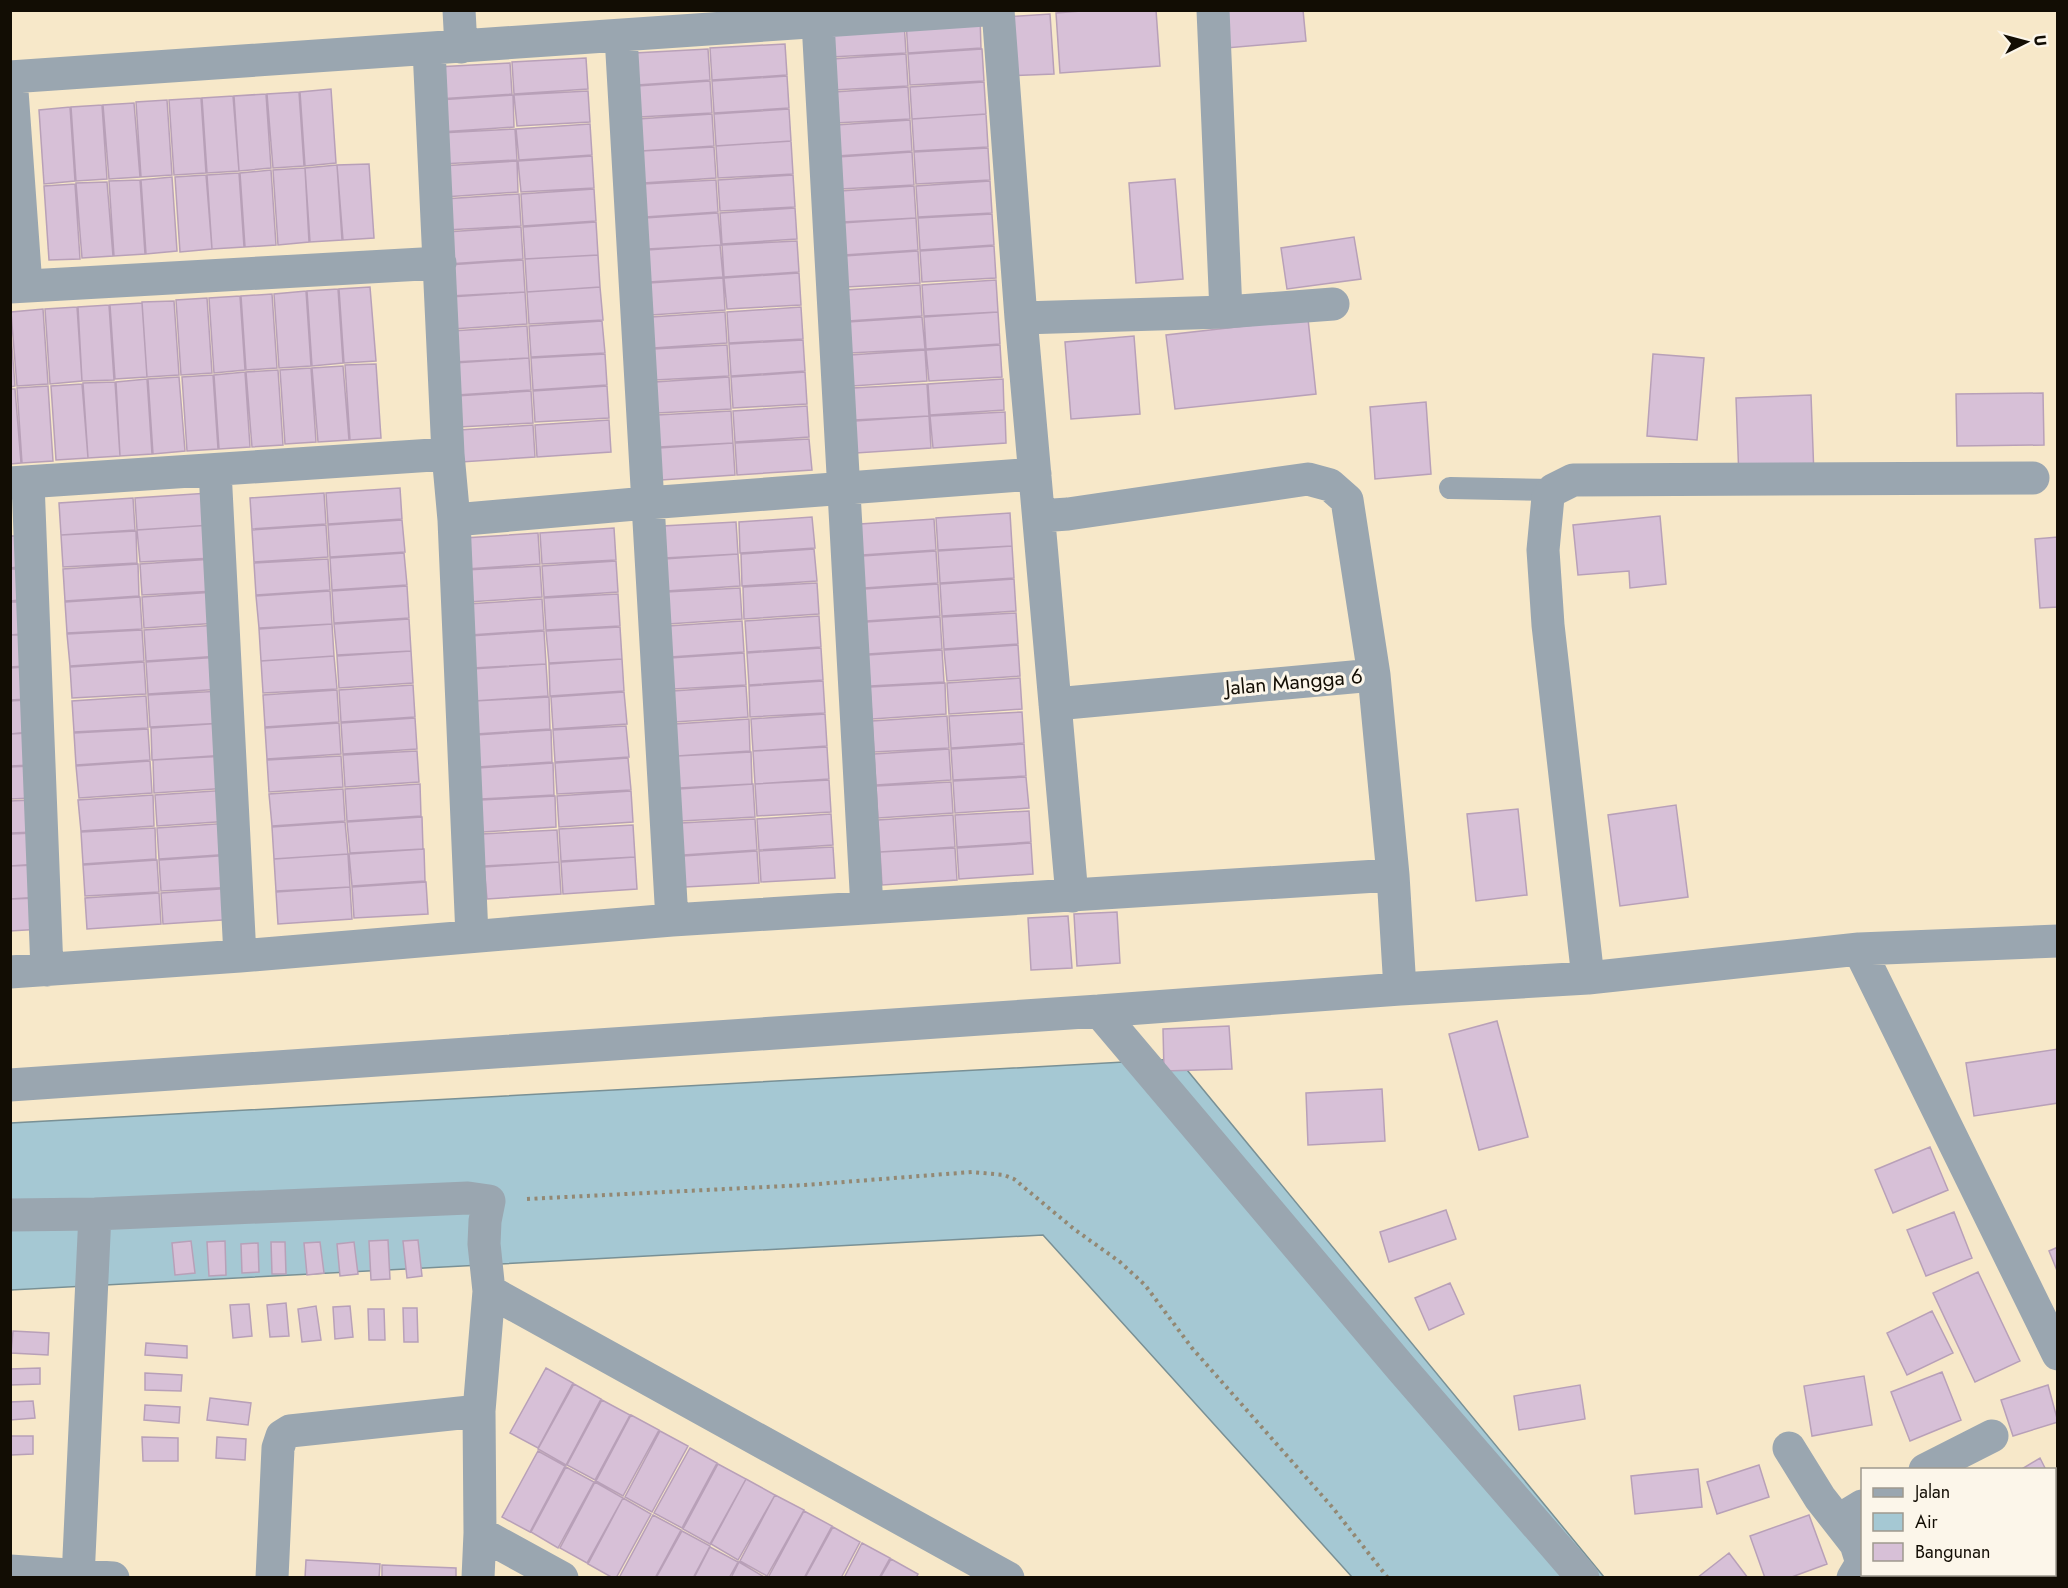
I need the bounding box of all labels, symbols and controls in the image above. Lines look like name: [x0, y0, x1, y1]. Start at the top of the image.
north arrow: [1996, 12, 2056, 72]
text: U: [2028, 34, 2052, 47]
street label: Jalan Mangga 6: [1221, 661, 1364, 703]
legend: [1861, 1468, 2056, 1576]
text: Jalan: [1913, 1479, 1950, 1505]
text: Air: [1915, 1509, 1939, 1535]
text: Bangunan: [1915, 1539, 1990, 1565]

